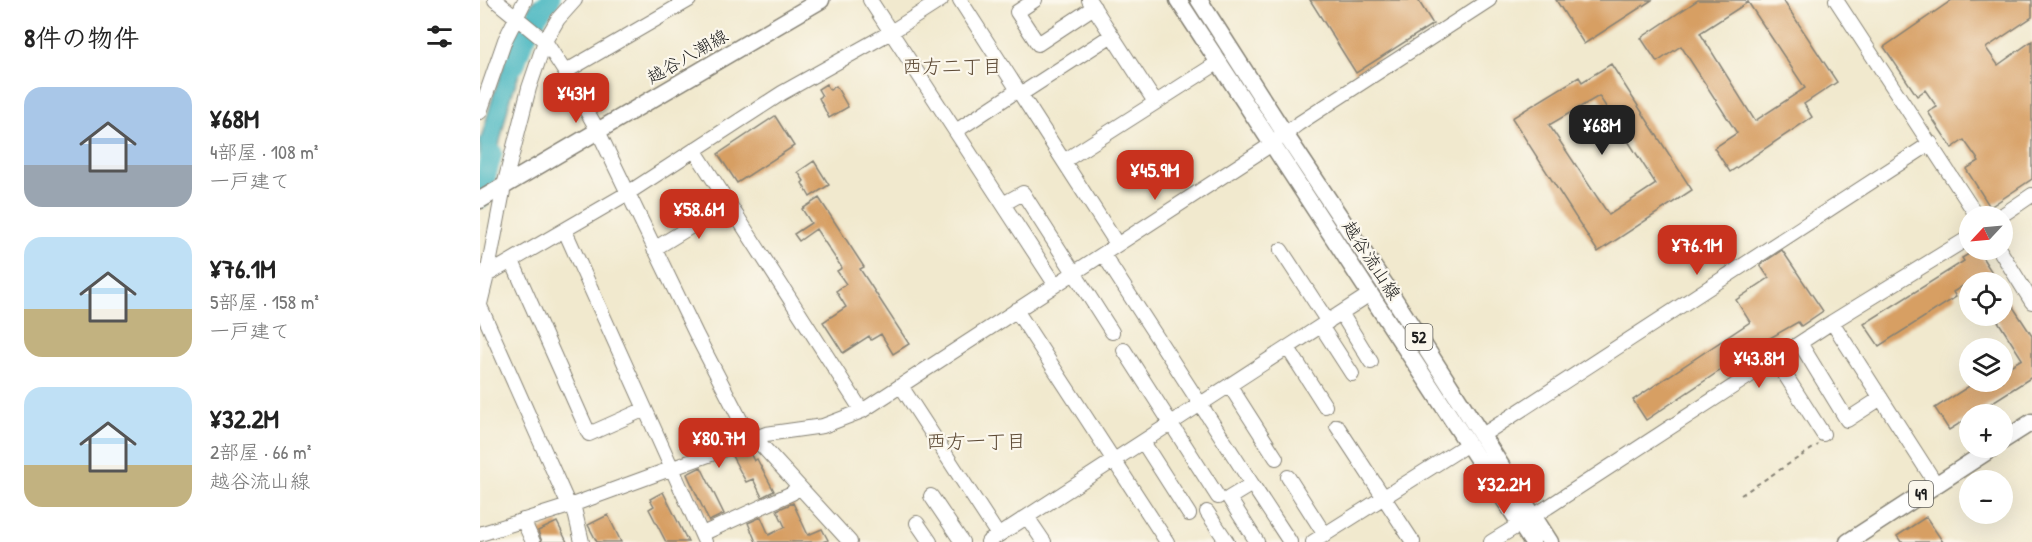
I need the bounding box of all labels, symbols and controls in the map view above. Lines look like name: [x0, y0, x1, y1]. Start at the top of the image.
text: 8件の物件: [24, 20, 139, 55]
icon: filters: [423, 20, 456, 53]
street label: 越谷八潮線: [642, 23, 732, 89]
district label: 西方二丁目: [902, 52, 1002, 79]
pin: ¥43M: [540, 73, 612, 124]
text: ¥43M: [557, 79, 595, 106]
text: ¥68M: [210, 101, 259, 136]
pin: ¥68M: [1566, 105, 1638, 156]
icon: home: [72, 111, 144, 183]
text: ¥68M: [1583, 111, 1621, 138]
text: 4部屋 · 108 m²: [210, 138, 318, 165]
pin: ¥45.9M: [1106, 150, 1204, 201]
text: ¥45.9M: [1131, 156, 1179, 183]
text: 一戸建て: [210, 167, 290, 194]
pin: ¥58.6M: [650, 189, 748, 240]
text: ¥58.6M: [674, 195, 724, 222]
north arrow: [1959, 206, 2013, 260]
map controls: [1959, 206, 2013, 524]
street label: 越谷流山線: [1337, 215, 1407, 305]
pin: ¥76.1M: [1648, 225, 1746, 276]
text: ¥76.1M: [1672, 231, 1722, 258]
text: ¥76.1M: [210, 251, 276, 286]
icon: home: [72, 261, 144, 333]
button: locate: [1959, 272, 2013, 326]
text: 5部屋 · 158 m²: [210, 288, 319, 315]
text: 一戸建て: [210, 317, 290, 344]
road number: 52: [1406, 324, 1432, 350]
pin: ¥43.8M: [1710, 338, 1808, 389]
button: layers: [1959, 338, 2013, 392]
text: ¥43.8M: [1734, 344, 1784, 371]
text: ¥32.2M: [210, 401, 279, 436]
button: +: [1959, 404, 2013, 458]
icon: home: [72, 411, 144, 483]
pin: ¥80.7M: [670, 418, 768, 469]
text: ¥80.7M: [693, 424, 745, 451]
district label: 西方一丁目: [926, 427, 1026, 454]
text: 2部屋 · 66 m²: [210, 438, 311, 465]
pin: ¥32.2M: [1455, 464, 1553, 515]
text: 越谷流山線: [210, 467, 310, 494]
text: ¥32.2M: [1477, 470, 1531, 497]
button: −: [1959, 470, 2013, 524]
road number: 49: [1909, 481, 1933, 507]

